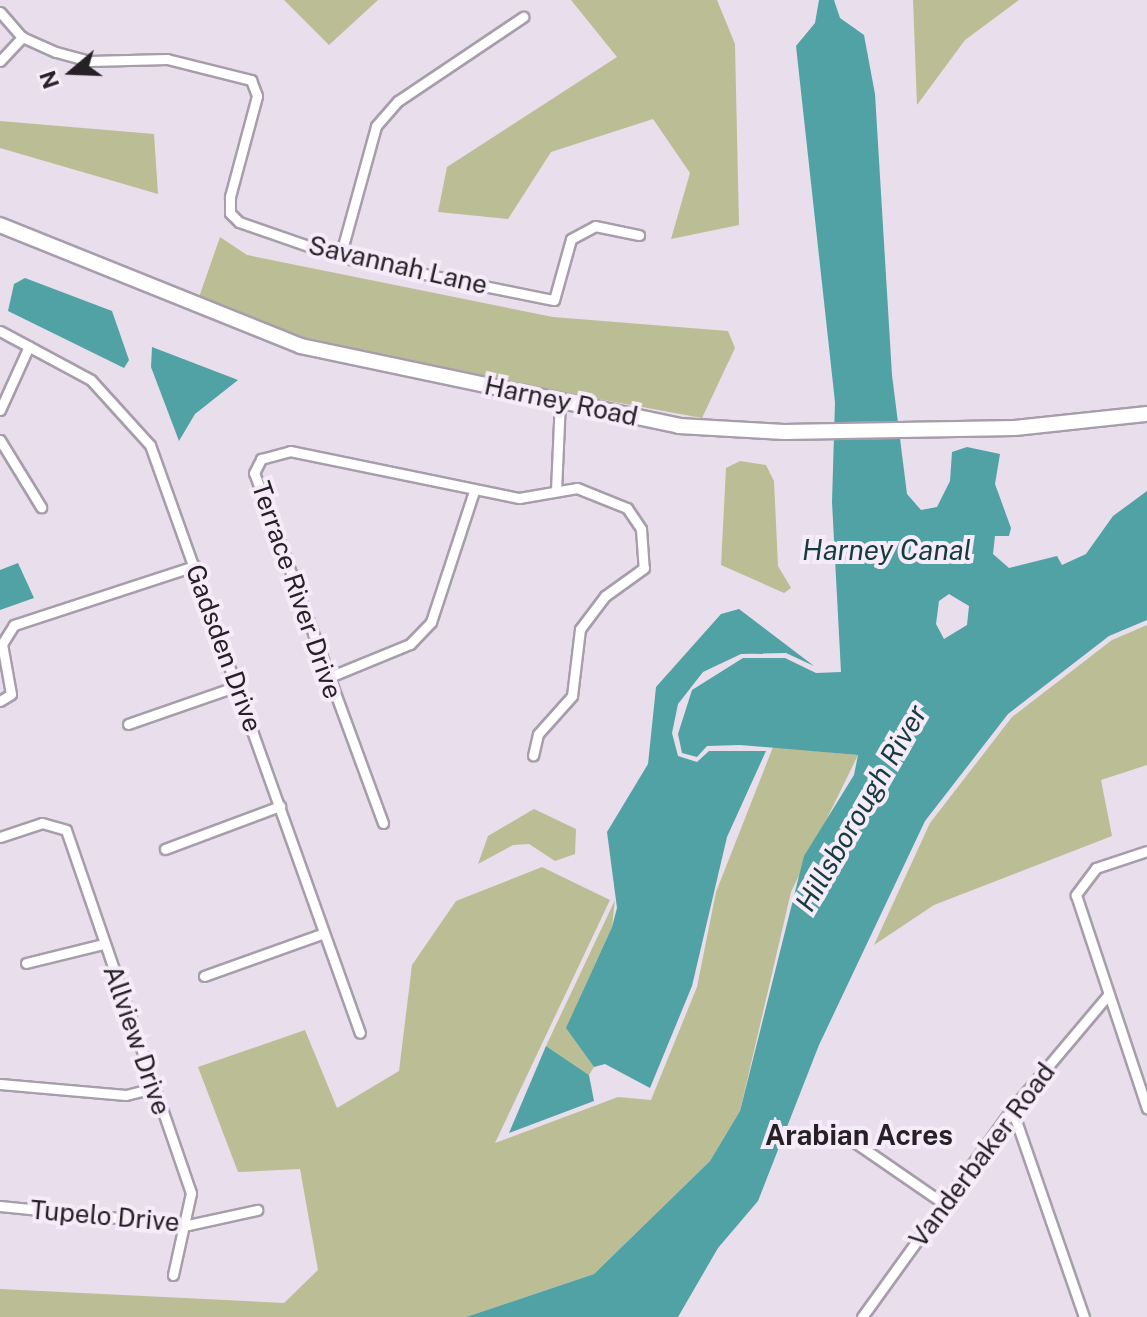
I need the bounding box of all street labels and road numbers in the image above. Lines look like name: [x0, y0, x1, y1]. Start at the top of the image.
street label: Savannah Lane: [305, 229, 491, 301]
street label: Harney Road: [482, 370, 640, 432]
street label: Terrace River Drive: [245, 477, 349, 703]
street label: Gadsden Drive: [179, 560, 269, 736]
street label: Allview Drive: [97, 961, 177, 1119]
street label: Vanderbaker Road: [903, 1057, 1061, 1253]
street label: Tupelo Drive: [29, 1194, 181, 1238]

